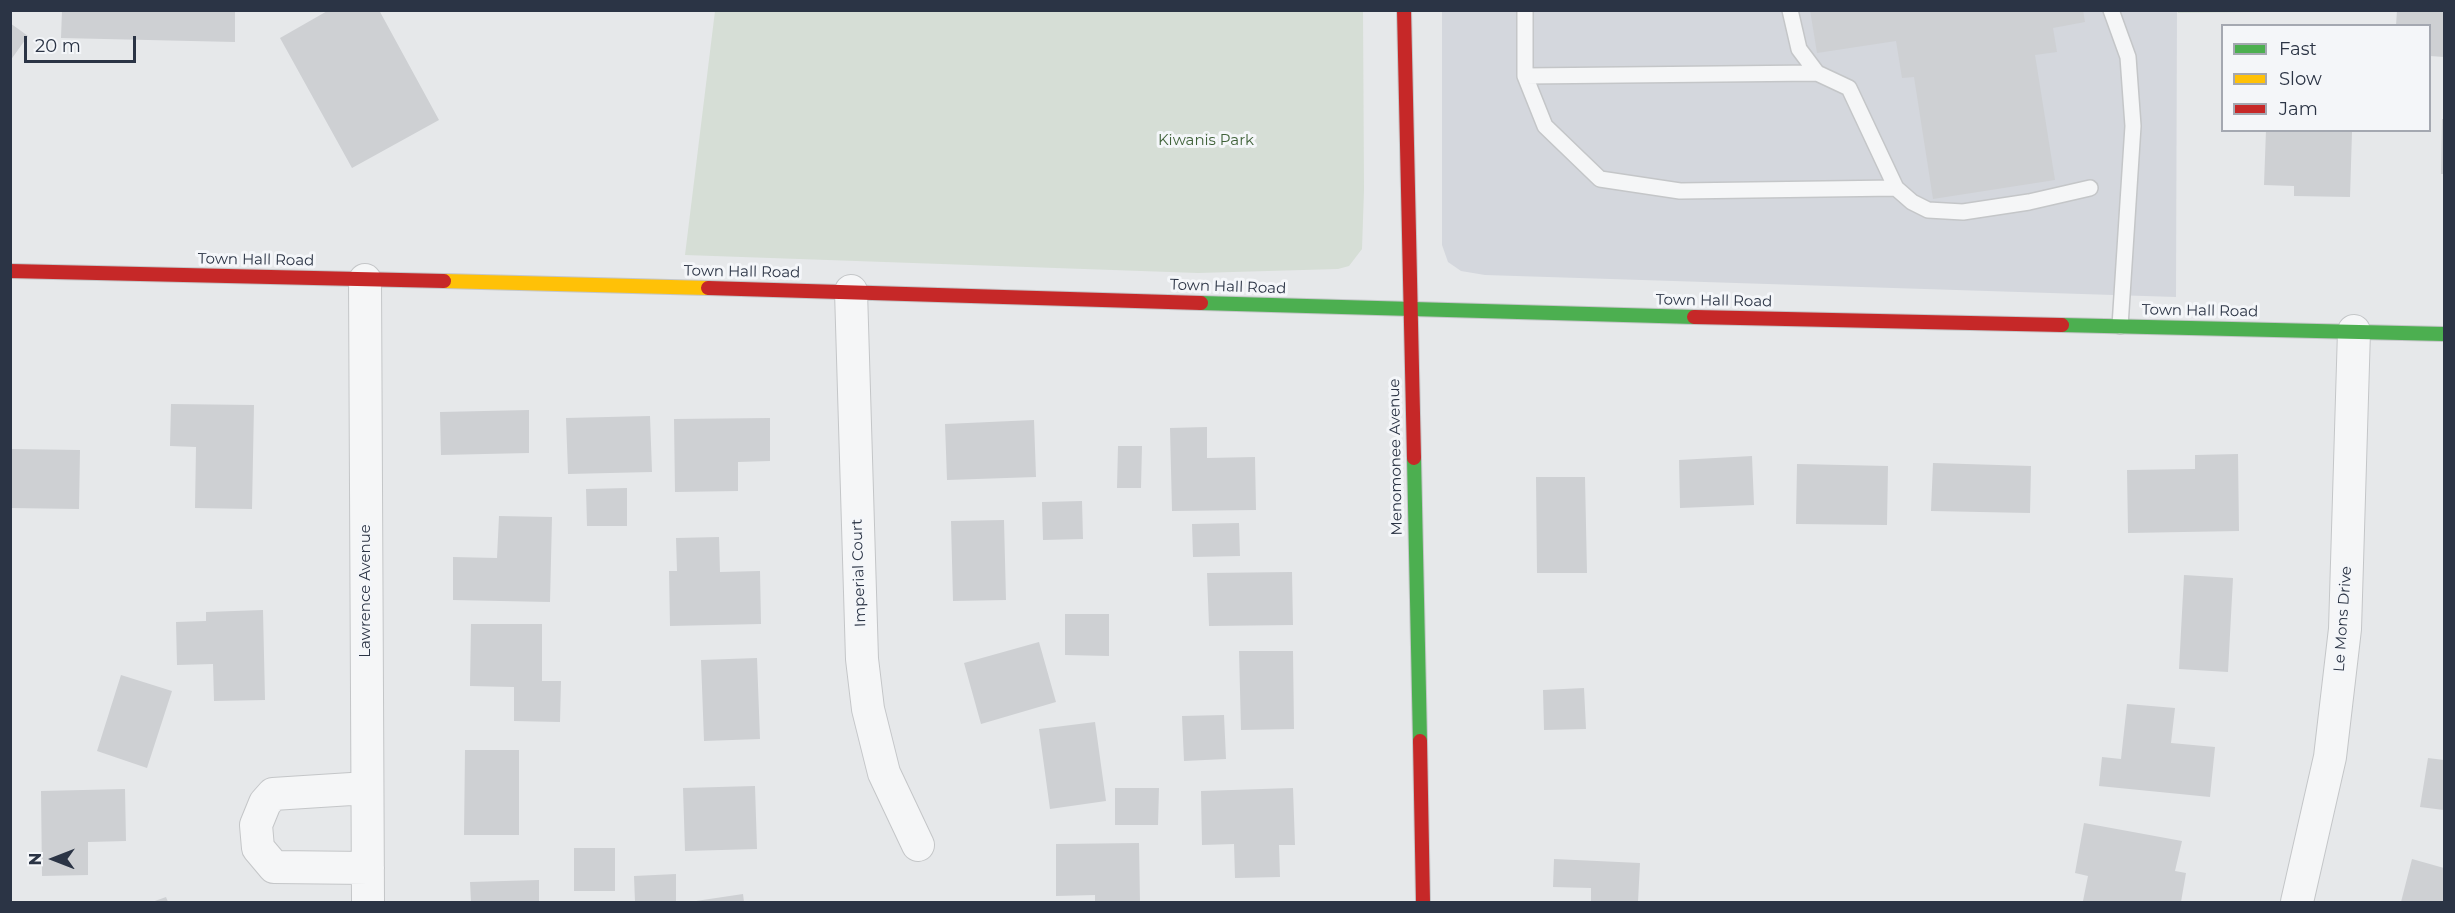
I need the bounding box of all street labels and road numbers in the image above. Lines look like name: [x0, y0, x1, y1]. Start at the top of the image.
street label: Town Hall Road: [198, 250, 314, 270]
street label: Town Hall Road: [684, 262, 800, 282]
street label: Town Hall Road: [1169, 276, 1287, 298]
street label: Town Hall Road: [1656, 291, 1772, 311]
street label: Town Hall Road: [2142, 301, 2258, 321]
street label: Menomonee Avenue: [1386, 378, 1406, 536]
street label: Imperial Court: [848, 518, 870, 628]
street label: Lawrence Avenue: [357, 524, 375, 658]
street label: Le Mons Drive: [2330, 565, 2356, 673]

